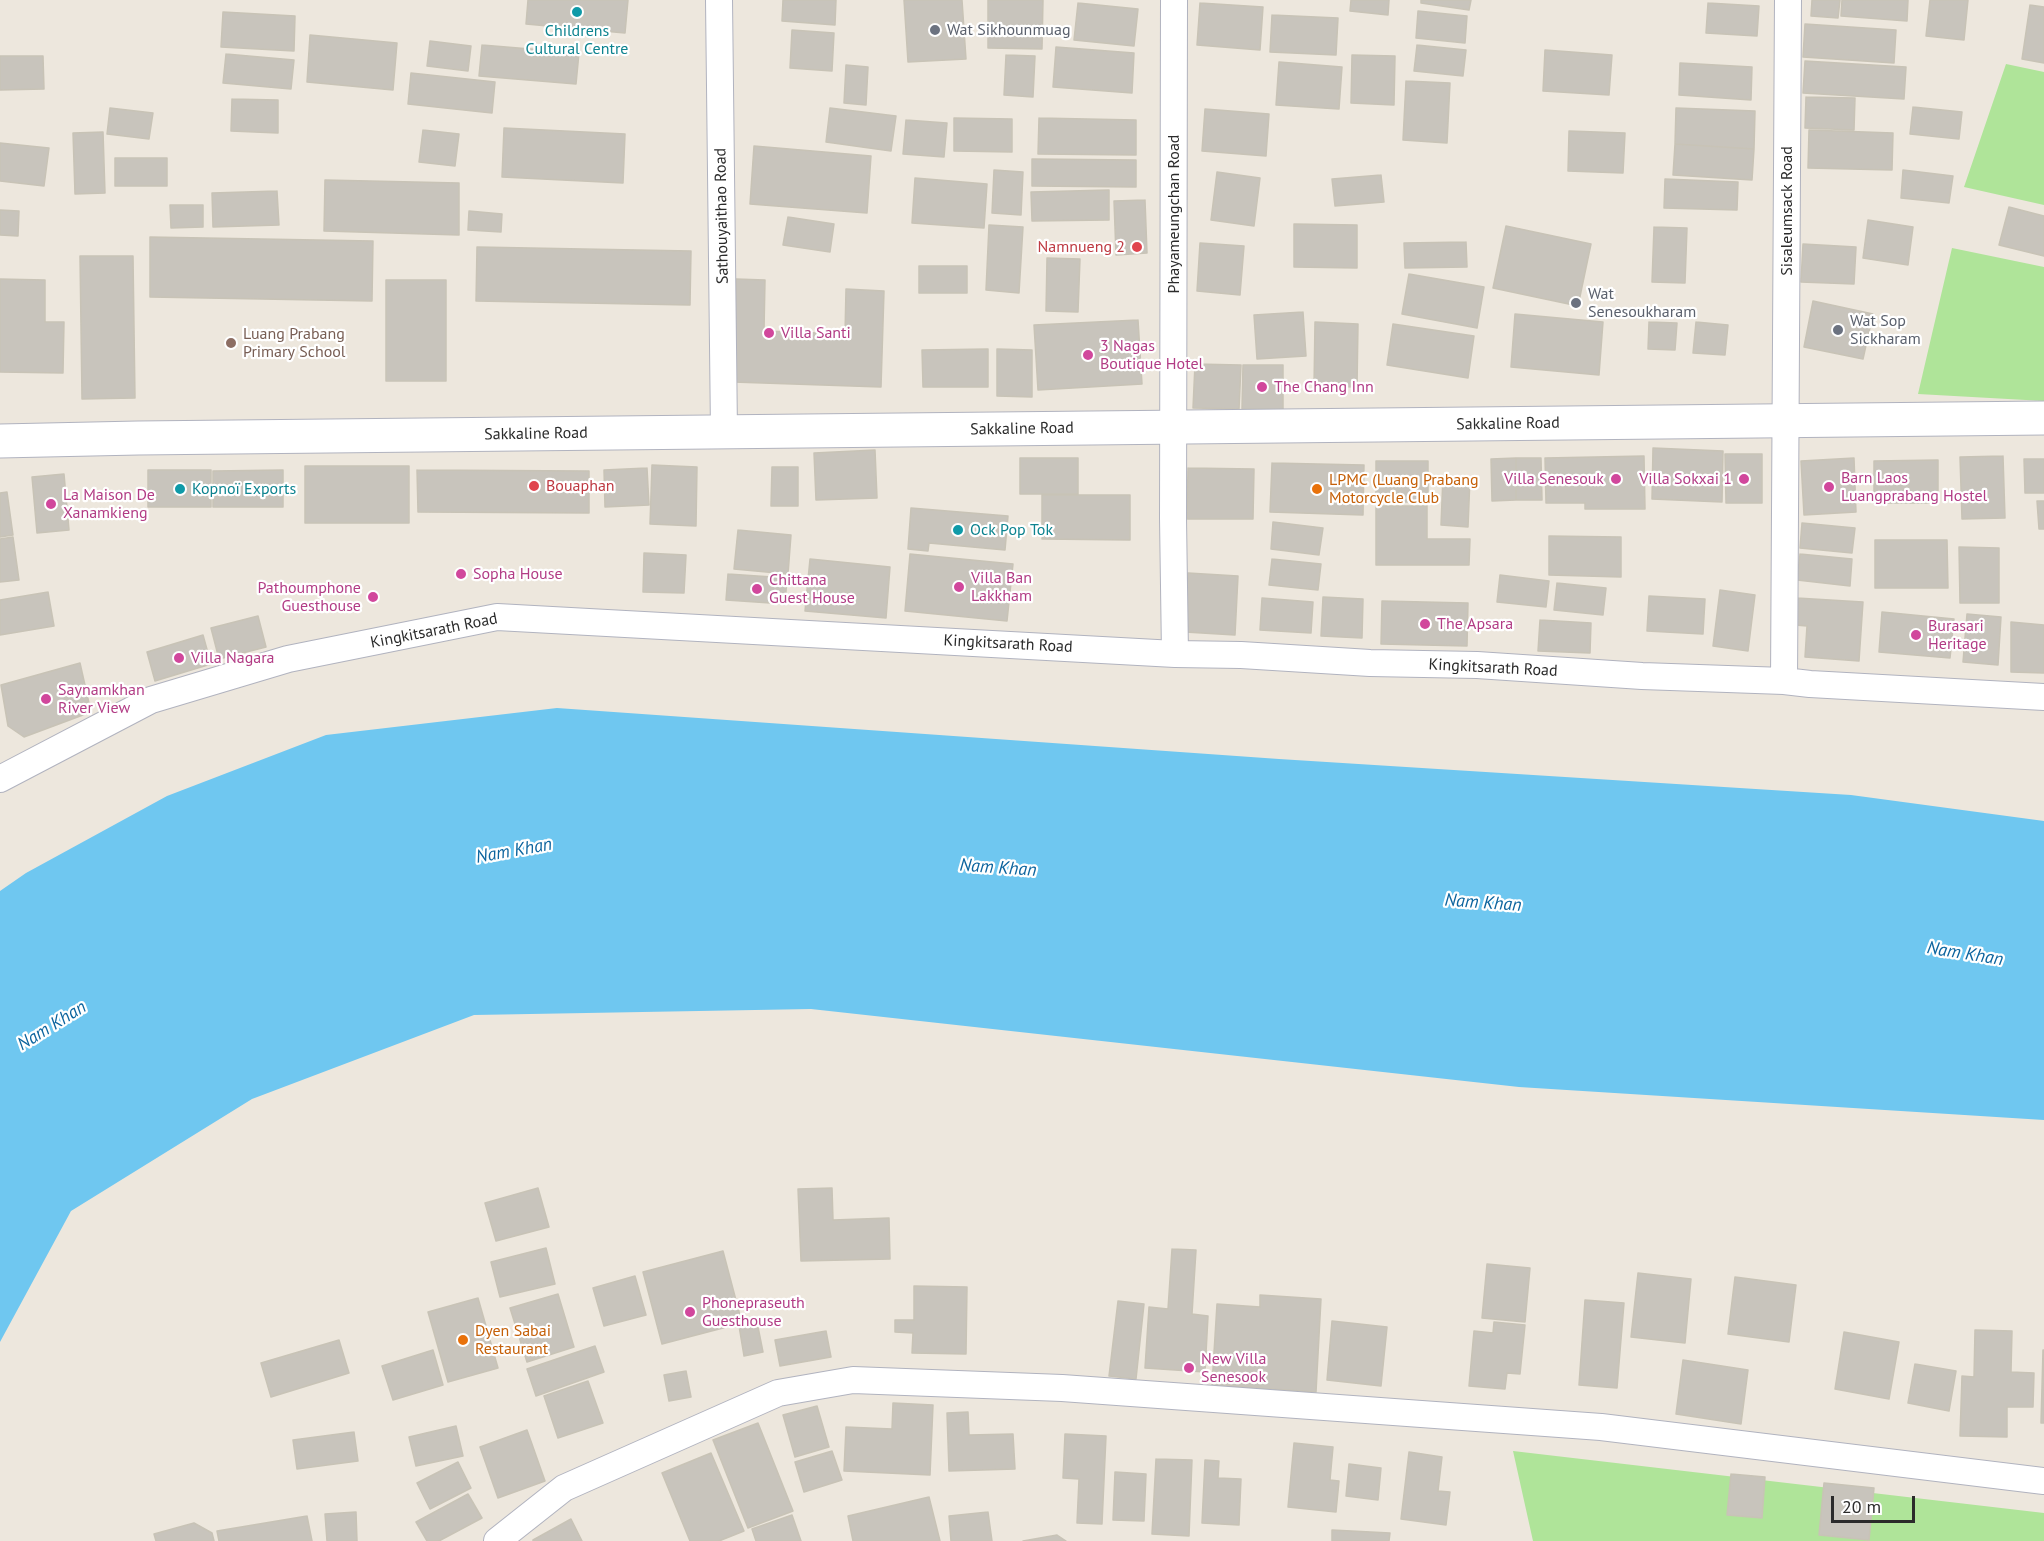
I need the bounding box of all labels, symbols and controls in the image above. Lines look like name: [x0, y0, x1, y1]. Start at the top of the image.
marker: Childrens Cultural Centre: [570, 5, 584, 19]
place label: Wat Sikhounmuag: [947, 20, 1071, 40]
place label: Childrens Cultural Centre: [526, 21, 628, 59]
marker: Wat Sikhounmuag: [928, 23, 942, 37]
street label: Phayameungchan Road: [1164, 135, 1184, 293]
street label: Sisaleumsack Road: [1777, 146, 1797, 276]
street label: Sathouyaithao Road: [711, 148, 733, 284]
place label: Namnueng 2: [1037, 237, 1125, 257]
marker: Namnueng 2: [1130, 240, 1144, 254]
place label: Wat Senesoukharam: [1588, 284, 1696, 322]
marker: Wat Senesoukharam: [1569, 296, 1583, 310]
place label: Wat Sop Sickharam: [1850, 311, 1921, 349]
place label: Villa Santi: [781, 323, 851, 343]
marker: Wat Sop Sickharam: [1831, 323, 1845, 337]
place label: Luang Prabang Primary School: [243, 324, 345, 362]
marker: Villa Santi: [762, 326, 776, 340]
marker: Luang Prabang Primary School: [224, 336, 238, 350]
place label: 3 Nagas Boutique Hotel: [1100, 336, 1203, 374]
marker: 3 Nagas Boutique Hotel: [1081, 348, 1095, 362]
place label: The Chang Inn: [1274, 377, 1374, 397]
marker: The Chang Inn: [1255, 380, 1269, 394]
street label: Sakkaline Road: [1456, 413, 1560, 435]
street label: Sakkaline Road: [970, 418, 1074, 440]
street label: Sakkaline Road: [484, 423, 588, 445]
place label: Barn Laos Luangprabang Hostel: [1841, 468, 1987, 506]
place label: Villa Senesouk: [1504, 469, 1604, 489]
place label: Villa Sokxai 1: [1639, 469, 1732, 489]
place label: LPMC (Luang Prabang Motorcycle Club: [1329, 470, 1479, 508]
marker: Villa Senesouk: [1609, 472, 1623, 486]
marker: Villa Sokxai 1: [1737, 472, 1751, 486]
place label: Bouaphan: [546, 476, 615, 496]
place label: Kopnoï Exports: [192, 479, 296, 499]
marker: Bouaphan: [527, 479, 541, 493]
marker: Barn Laos Luangprabang Hostel: [1822, 480, 1836, 494]
marker: Kopnoï Exports: [173, 482, 187, 496]
marker: LPMC (Luang Prabang Motorcycle Club: [1310, 482, 1324, 496]
place label: La Maison De Xanamkieng: [63, 485, 155, 523]
marker: La Maison De Xanamkieng: [44, 497, 58, 511]
place label: Ock Pop Tok: [970, 520, 1053, 540]
marker: Ock Pop Tok: [951, 523, 965, 537]
place label: Sopha House: [473, 564, 563, 584]
marker: Sopha House: [454, 567, 468, 581]
place label: Villa Ban Lakkham: [971, 568, 1032, 606]
place label: Chittana Guest House: [769, 570, 855, 608]
place label: Pathoumphone Guesthouse: [257, 578, 361, 616]
marker: Villa Ban Lakkham: [952, 580, 966, 594]
marker: Chittana Guest House: [750, 582, 764, 596]
marker: Pathoumphone Guesthouse: [366, 590, 380, 604]
street label: Kingkitsarath Road: [369, 609, 499, 653]
place label: The Apsara: [1437, 614, 1513, 634]
place label: Burasari Heritage: [1928, 616, 1987, 654]
marker: The Apsara: [1418, 617, 1432, 631]
marker: Burasari Heritage: [1909, 628, 1923, 642]
street label: Kingkitsarath Road: [943, 631, 1073, 657]
place label: Villa Nagara: [191, 648, 275, 668]
marker: Villa Nagara: [172, 651, 186, 665]
street label: Kingkitsarath Road: [1428, 655, 1558, 681]
place label: Saynamkhan River View: [58, 680, 145, 718]
marker: Saynamkhan River View: [39, 692, 53, 706]
water label: Nam Khan: [474, 834, 554, 868]
water label: Nam Khan: [959, 855, 1037, 881]
water label: Nam Khan: [1444, 890, 1522, 916]
water label: Nam Khan: [1925, 937, 2005, 971]
water label: Nam Khan: [14, 996, 90, 1056]
place label: Phonepraseuth Guesthouse: [702, 1293, 805, 1331]
marker: Phonepraseuth Guesthouse: [683, 1305, 697, 1319]
place label: Dyen Sabai Restaurant: [475, 1321, 551, 1359]
marker: Dyen Sabai Restaurant: [456, 1333, 470, 1347]
place label: New Villa Senesook: [1201, 1349, 1266, 1387]
marker: New Villa Senesook: [1182, 1361, 1196, 1375]
scale bar: [1834, 1484, 1918, 1522]
text: 20 m: [1842, 1495, 1881, 1518]

